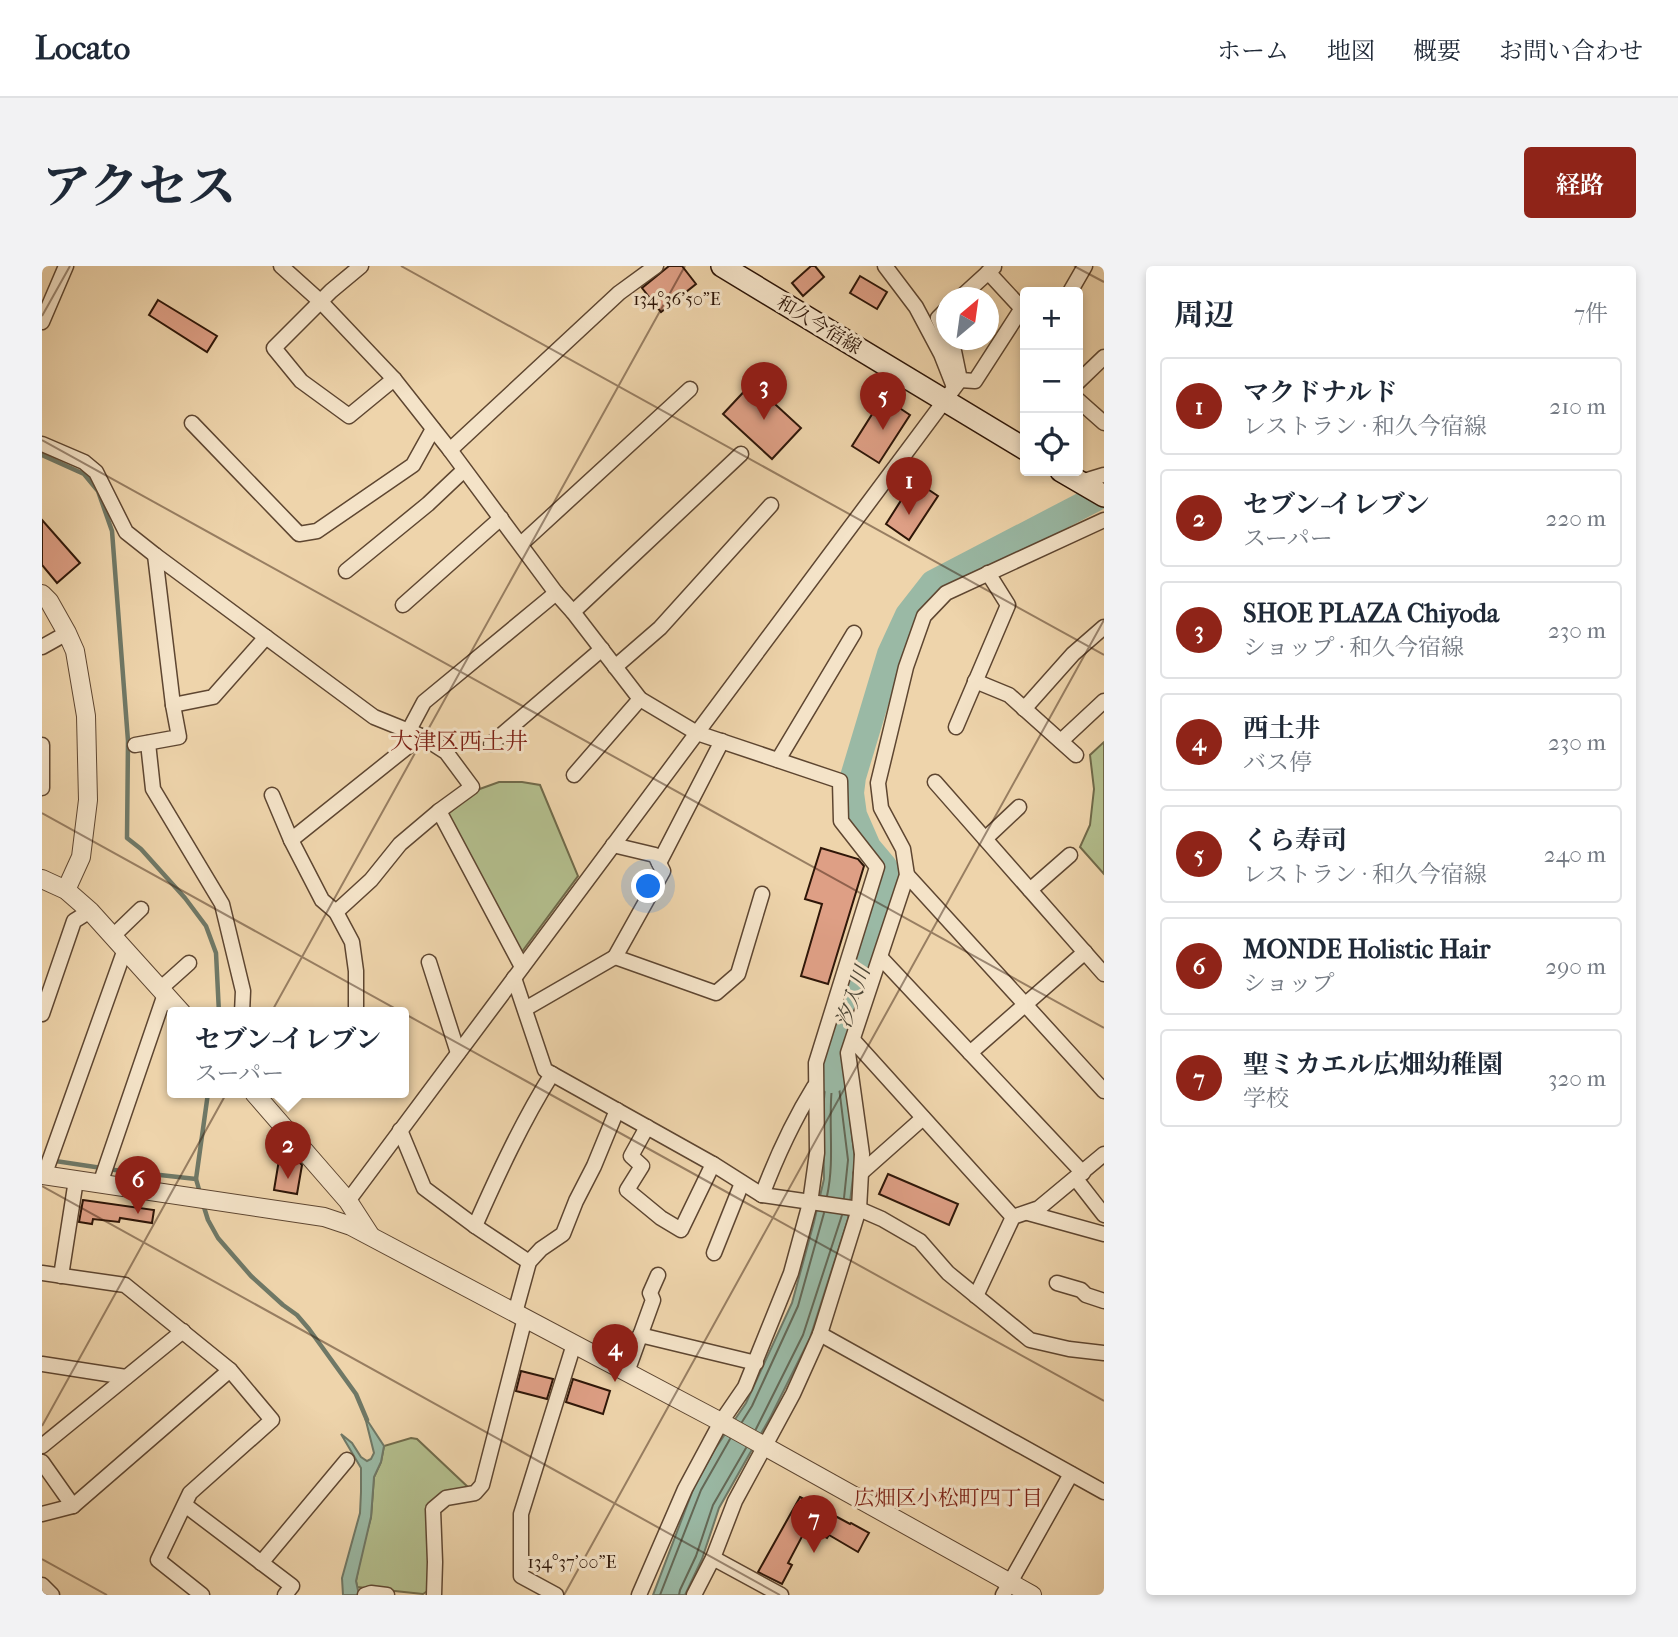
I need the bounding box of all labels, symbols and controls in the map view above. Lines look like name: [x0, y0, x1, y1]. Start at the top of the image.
text: Locato: [35, 29, 130, 68]
text: ホーム: [1217, 37, 1289, 65]
text: 地図: [1327, 37, 1375, 65]
text: 概要: [1413, 37, 1461, 65]
text: お問い合わせ: [1499, 37, 1643, 65]
button: 経路: [1524, 147, 1636, 218]
text: アクセス: [42, 158, 237, 216]
north arrow: [936, 287, 999, 350]
map controls: [1020, 287, 1083, 476]
button: +: [1020, 287, 1083, 350]
text: 134°36'50"E: [633, 289, 721, 310]
street label: 和久今宿線: [773, 291, 865, 359]
text: 周辺: [1174, 298, 1234, 333]
text: 7件: [1574, 300, 1608, 327]
button: −: [1020, 350, 1083, 413]
pin: 3: [741, 362, 787, 420]
pin: 5: [860, 372, 906, 430]
text: マクドナルド: [1243, 377, 1398, 408]
text: 1: [1195, 393, 1203, 420]
text: 210 m: [1549, 393, 1606, 420]
button: locate: [1020, 413, 1083, 476]
text: レストラン · 和久今宿線: [1243, 413, 1487, 440]
pin: 1: [886, 457, 932, 515]
text: セブン-イレブン: [1243, 489, 1430, 520]
text: 2: [1193, 505, 1205, 532]
text: 220 m: [1546, 505, 1606, 532]
text: スーパー: [1243, 525, 1333, 552]
text: SHOE PLAZA Chiyoda: [1243, 598, 1499, 629]
text: 3: [1194, 617, 1204, 644]
text: 230 m: [1548, 617, 1606, 644]
text: ショップ · 和久今宿線: [1243, 634, 1464, 661]
text: 西土井: [1243, 713, 1321, 744]
district label: 大津区西土井: [390, 728, 528, 755]
text: 4: [1192, 729, 1206, 756]
text: 230 m: [1548, 729, 1606, 756]
text: バス停: [1243, 749, 1312, 776]
text: くら寿司: [1243, 825, 1347, 856]
text: 5: [1194, 841, 1204, 868]
text: 240 m: [1544, 841, 1606, 868]
text: レストラン · 和久今宿線: [1243, 861, 1487, 888]
your location: [631, 869, 665, 903]
text: MONDE Holistic Hair: [1243, 934, 1490, 965]
text: 6: [1193, 953, 1205, 980]
text: 290 m: [1545, 953, 1606, 980]
water label: 汐入川: [831, 961, 875, 1031]
text: ショップ: [1243, 970, 1335, 997]
popup: [167, 1007, 409, 1098]
text: セブン-イレブン: [195, 1024, 381, 1055]
text: 聖ミカエル広畑幼稚園: [1243, 1049, 1503, 1080]
text: スーパー: [195, 1060, 284, 1087]
text: 7: [1193, 1065, 1205, 1092]
text: 320 m: [1548, 1065, 1606, 1092]
text: 学校: [1243, 1085, 1289, 1112]
pin: 2: [265, 1121, 311, 1179]
pin: 6: [115, 1156, 161, 1214]
pin: 4: [592, 1324, 638, 1382]
district label: 広畑区小松町四丁目: [854, 1486, 1043, 1510]
pin: 7: [791, 1495, 837, 1553]
text: 134°37'00"E: [528, 1552, 616, 1573]

